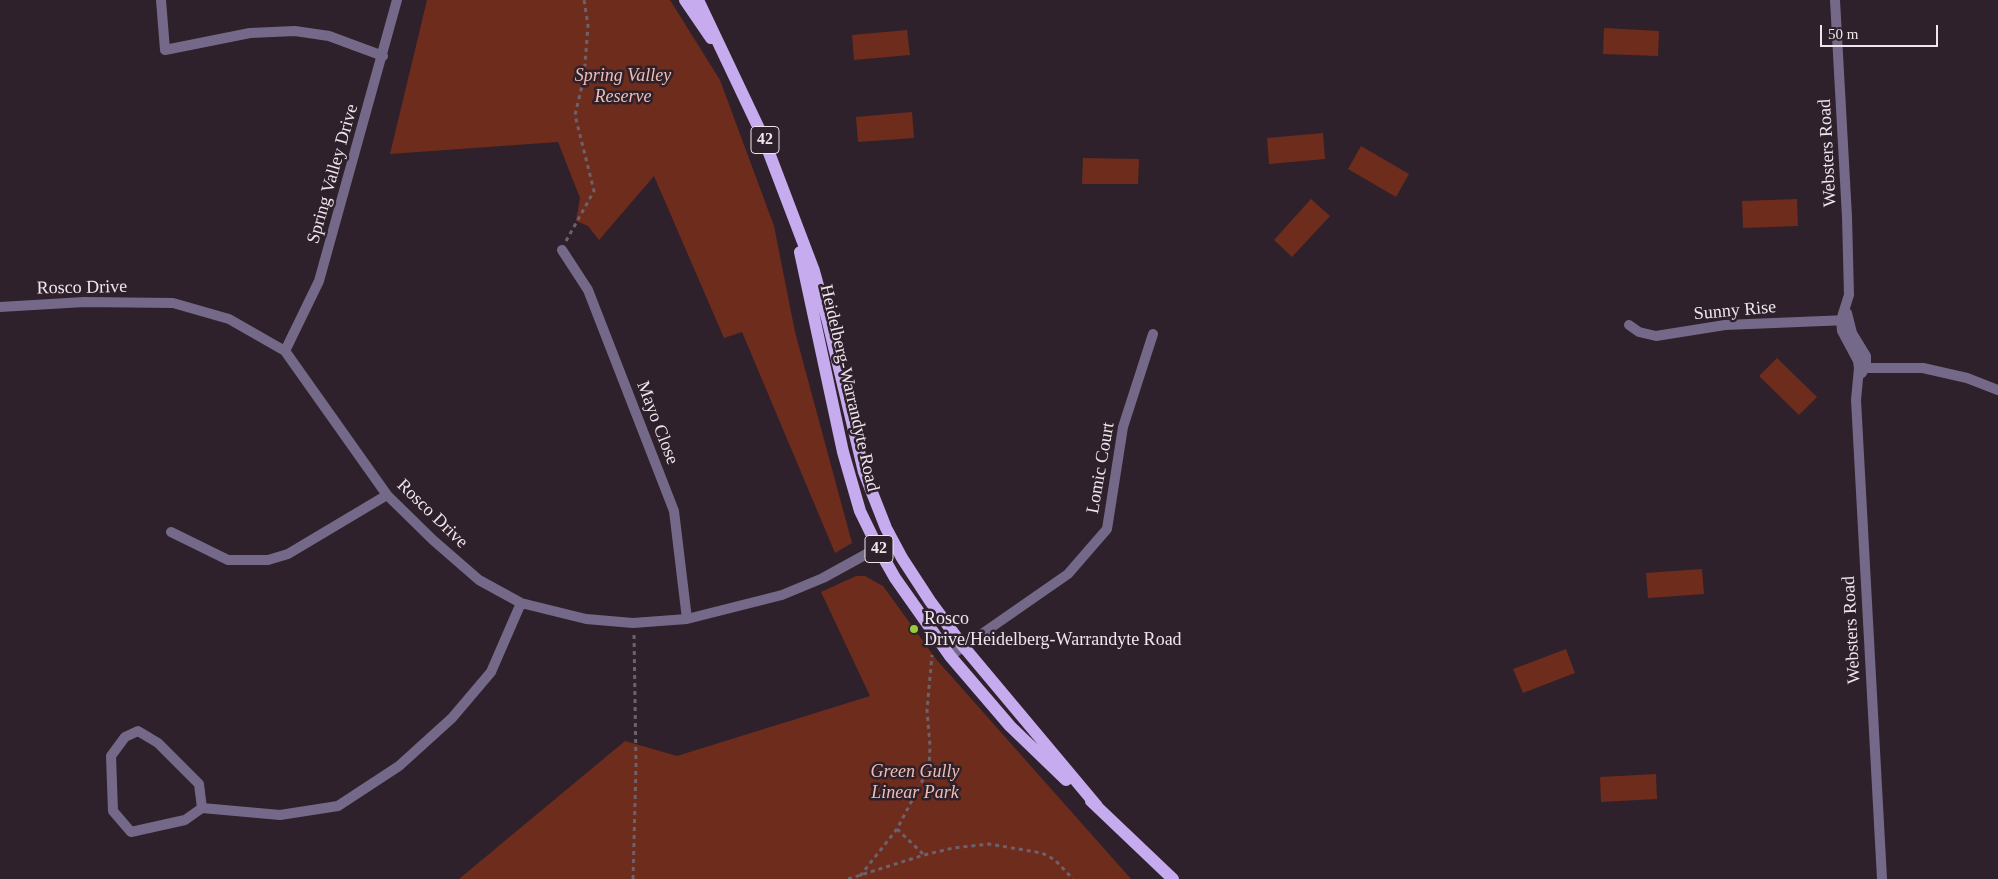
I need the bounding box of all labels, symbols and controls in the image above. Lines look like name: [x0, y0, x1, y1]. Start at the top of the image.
scale bar: [1823, 15, 1940, 47]
text: 50 m: [1828, 26, 1858, 42]
park label: Spring Valley Reserve: [575, 65, 671, 108]
street label: Websters Road: [1814, 98, 1842, 208]
street label: Spring Valley Drive: [303, 102, 363, 246]
road number: 42: [751, 126, 779, 154]
street label: Rosco Drive: [37, 276, 127, 300]
street label: Heidelberg-Warrandyte Road: [815, 282, 883, 494]
street label: Sunny Rise: [1693, 297, 1777, 325]
street label: Mayo Close: [631, 378, 683, 468]
street label: Lomic Court: [1082, 421, 1120, 515]
street label: Rosco Drive: [392, 475, 472, 553]
road number: 42: [865, 536, 893, 562]
street label: Websters Road: [1838, 575, 1866, 685]
place label: Rosco Drive/Heidelberg-Warrandyte Road: [924, 608, 1182, 650]
marker: Rosco Drive/Heidelberg-Warrandyte Road: [908, 623, 920, 635]
park label: Green Gully Linear Park: [871, 761, 959, 804]

